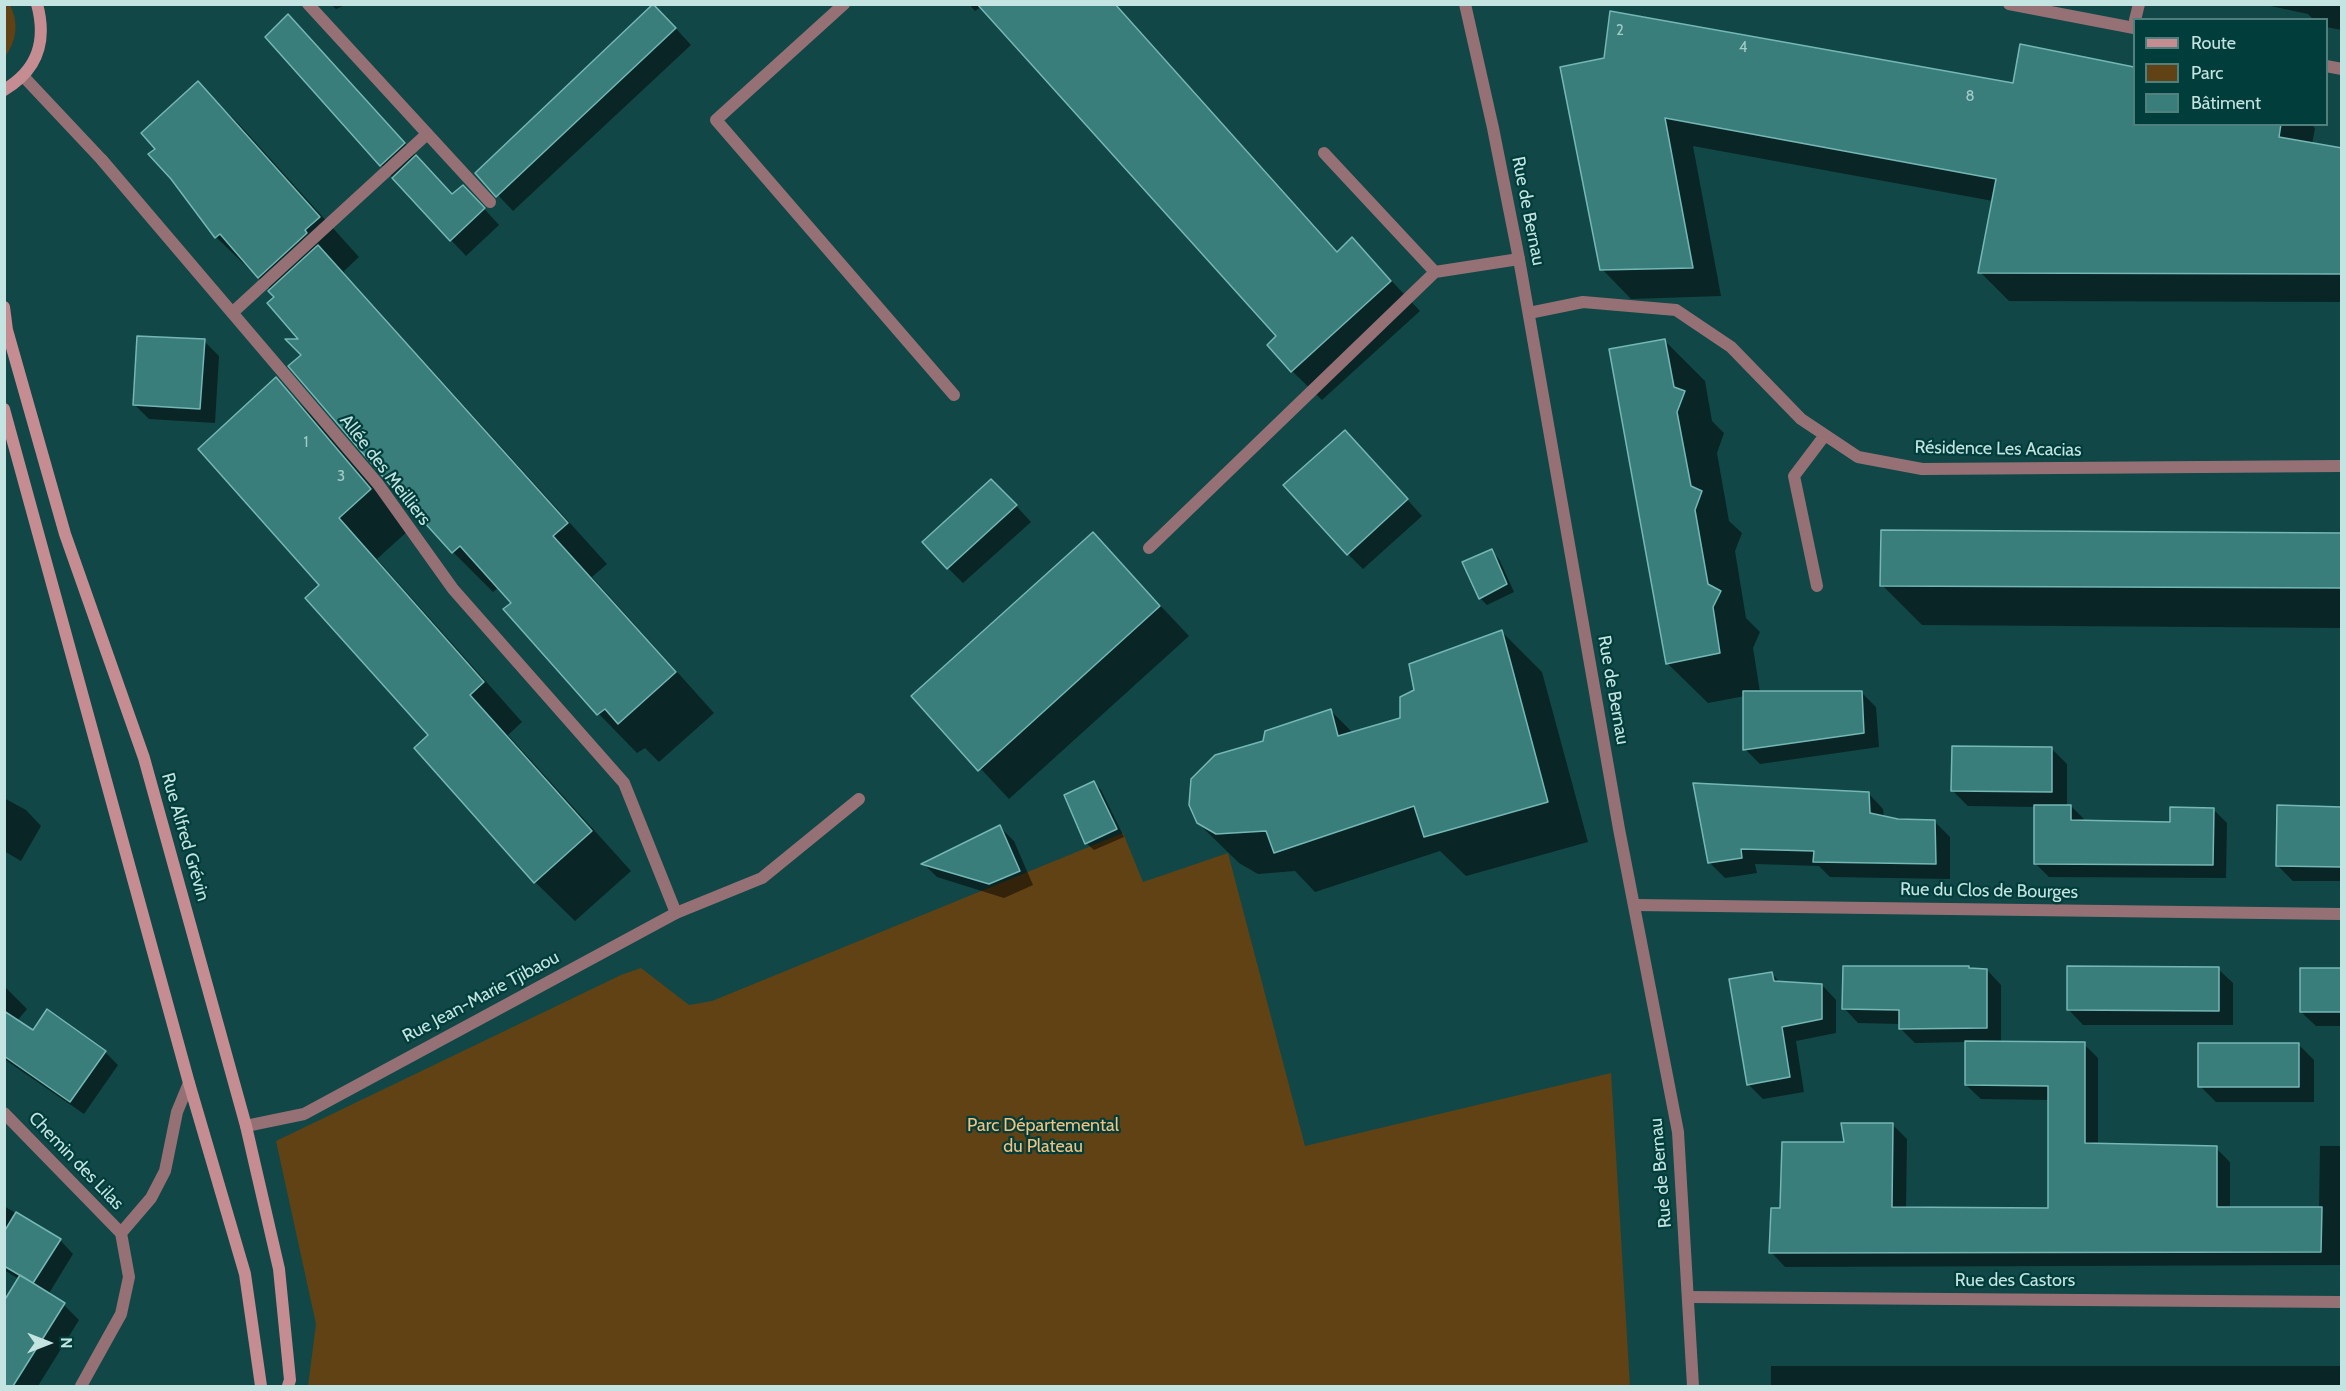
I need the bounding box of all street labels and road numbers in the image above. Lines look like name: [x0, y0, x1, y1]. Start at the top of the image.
street label: Rue de Bernau: [1507, 155, 1549, 267]
street label: Allée des Meilliers: [335, 410, 435, 530]
street label: Résidence Les Acacias: [1914, 437, 2082, 461]
street label: Rue de Bernau: [1593, 634, 1633, 746]
street label: Rue Alfred Grévin: [156, 770, 214, 904]
street label: Rue du Clos de Bourges: [1900, 879, 2078, 903]
street label: Rue Jean-Marie Tjibaou: [399, 947, 563, 1047]
street label: Chemin des Lilas: [24, 1108, 128, 1214]
street label: Rue de Bernau: [1645, 1117, 1677, 1229]
street label: Rue des Castors: [1955, 1270, 2075, 1292]

